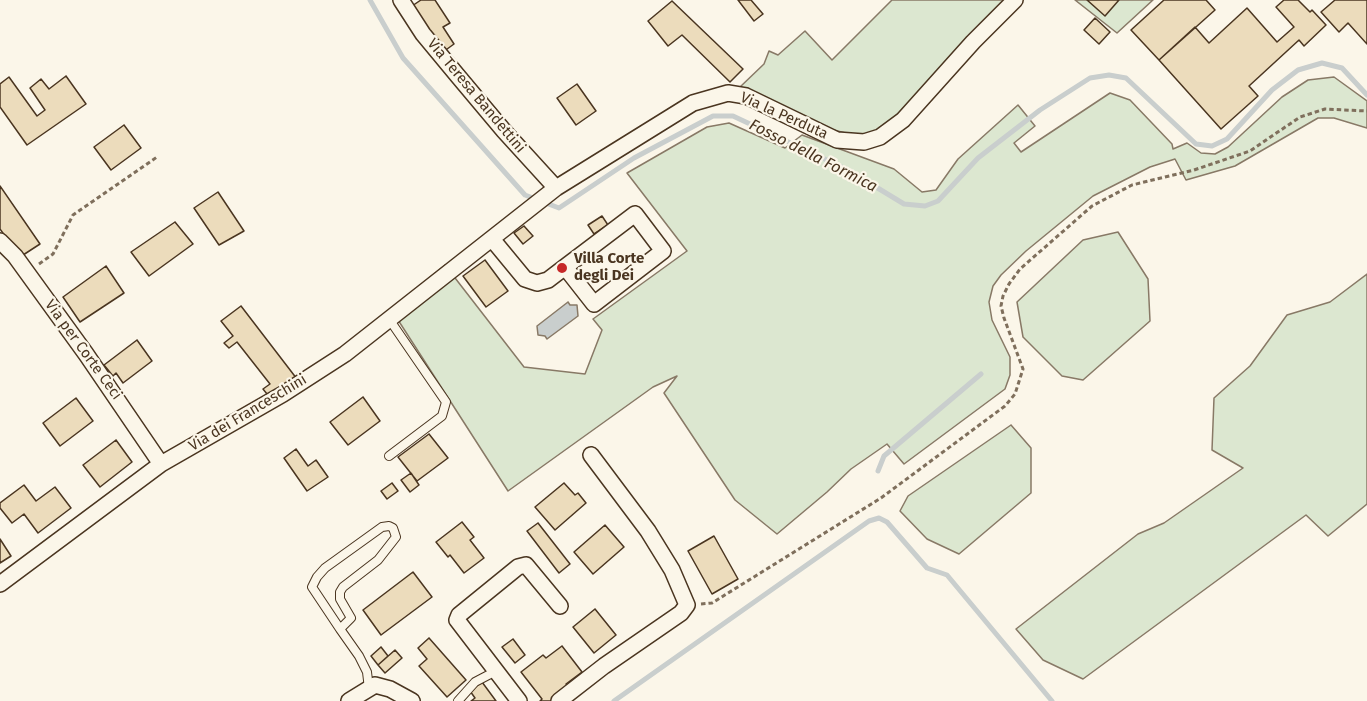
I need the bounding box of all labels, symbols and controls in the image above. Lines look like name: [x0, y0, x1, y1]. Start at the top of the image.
street label: Via Teresa Bandettini: [423, 35, 529, 157]
street label: Via la Perduta: [737, 89, 831, 143]
water label: Fosso della Formica: [746, 115, 880, 197]
place label: Villa Corte degli Dei: [574, 250, 644, 285]
marker: Villa Corte degli Dei: [555, 261, 569, 275]
street label: Via per Corte Ceci: [41, 296, 125, 404]
street label: Via dei Franceschini: [186, 371, 310, 455]

